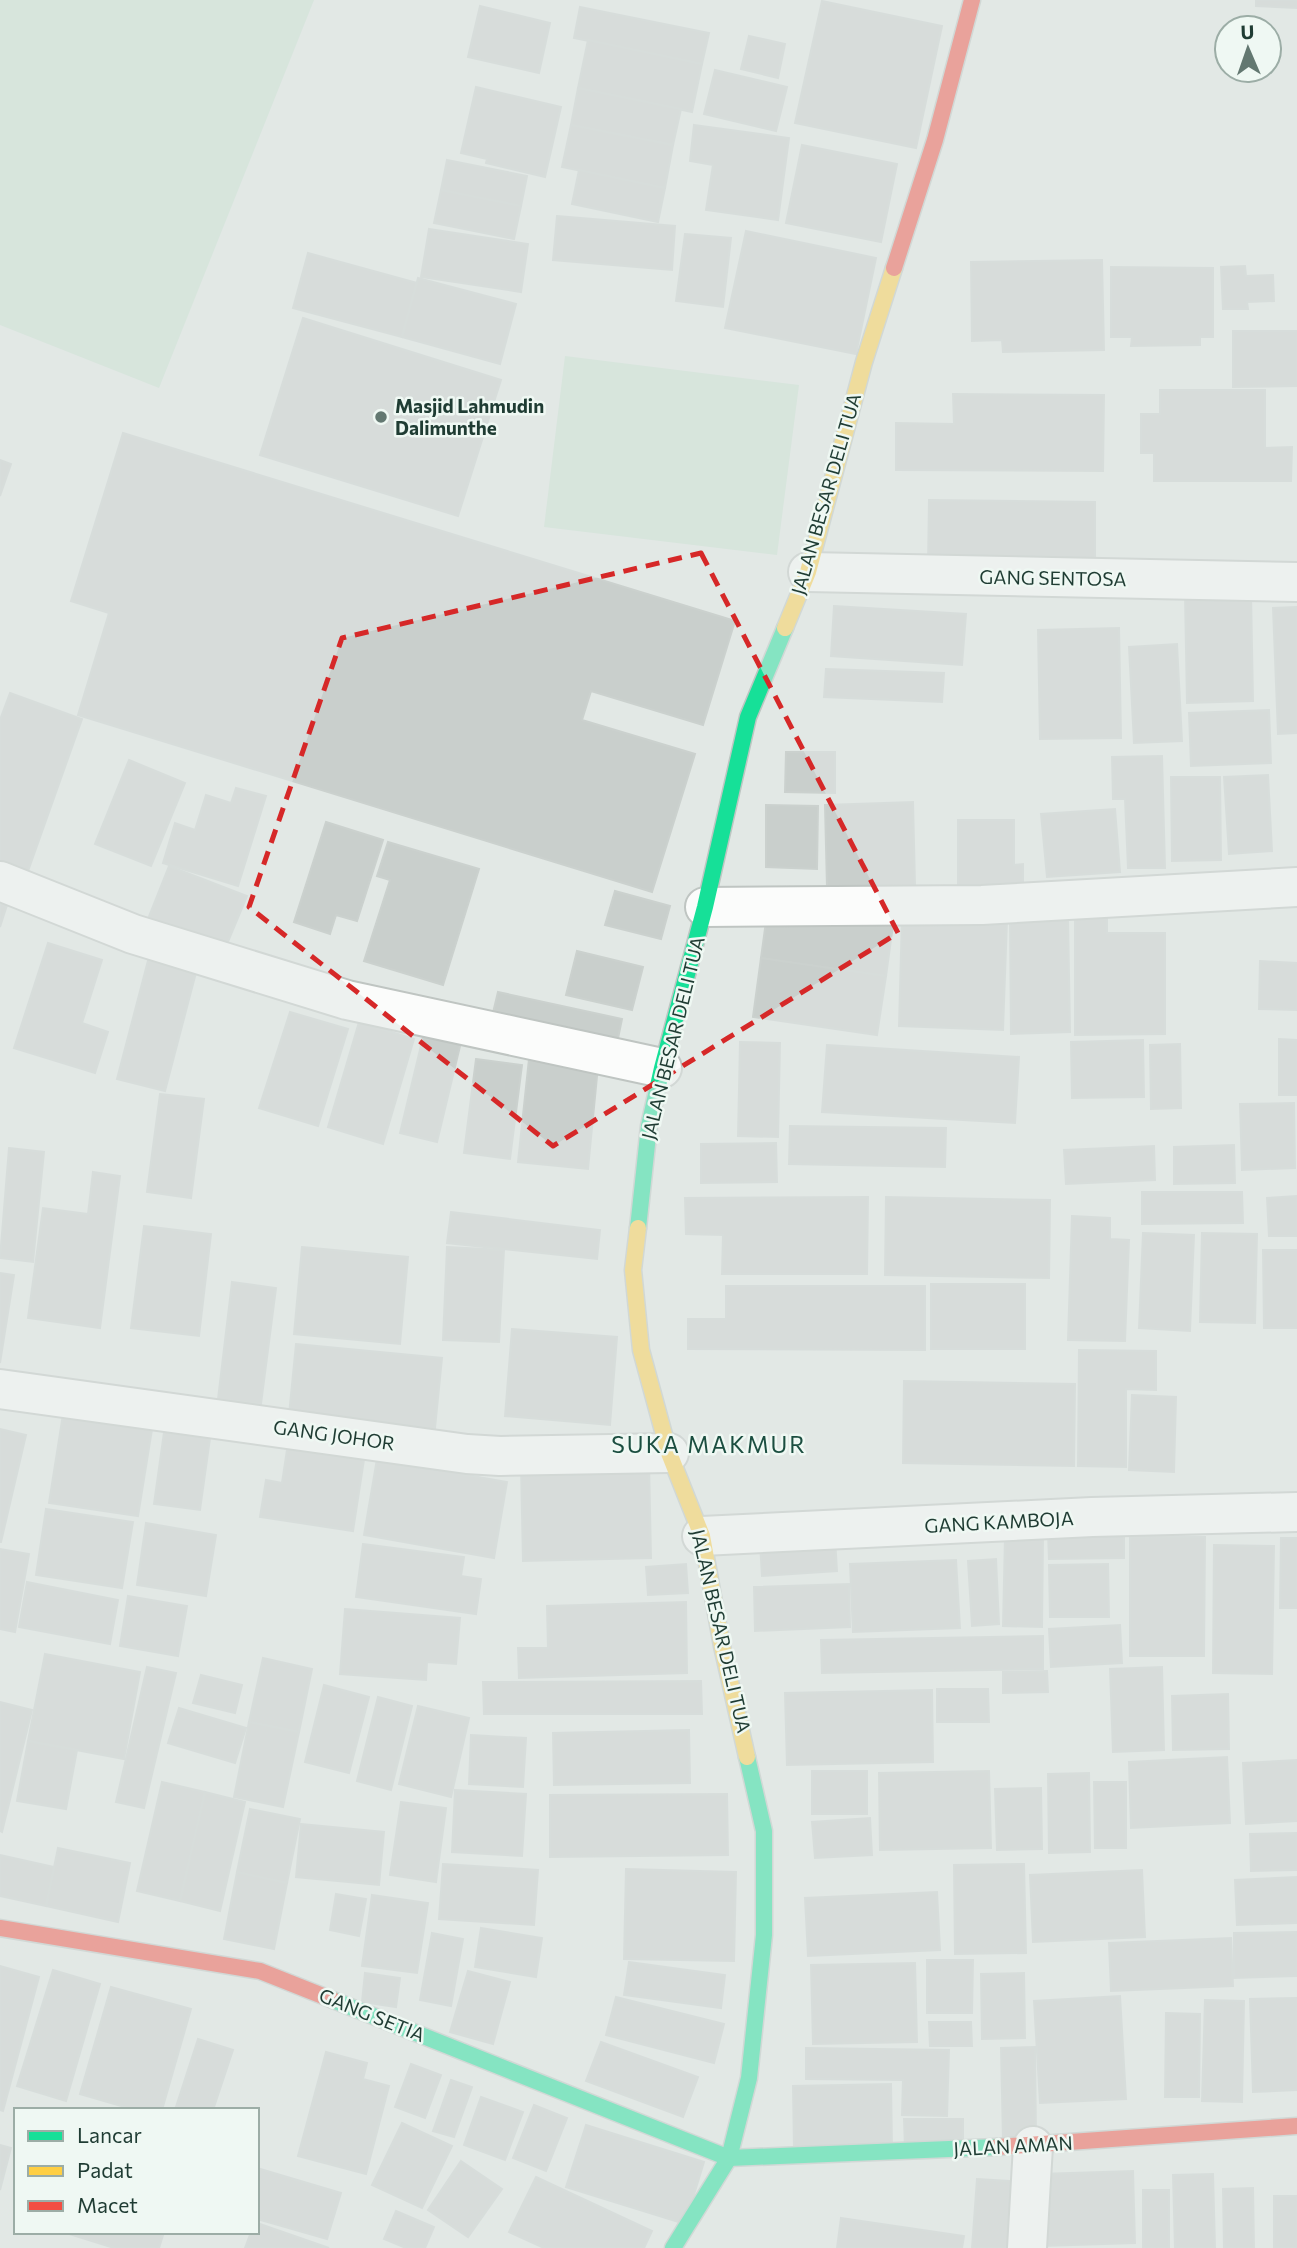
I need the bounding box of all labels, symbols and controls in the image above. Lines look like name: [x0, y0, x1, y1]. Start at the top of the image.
north arrow: [1213, 14, 1283, 84]
text: U: [1240, 20, 1255, 43]
street label: JALAN BESAR DELI TUA: [786, 391, 865, 597]
place label: Masjid Lahmudin Dalimunthe: [395, 394, 544, 439]
marker: Masjid Lahmudin Dalimunthe: [373, 409, 389, 425]
street label: GANG SENTOSA: [979, 565, 1127, 590]
street label: JALAN BESAR DELI TUA: [636, 934, 709, 1142]
street label: GANG JOHOR: [272, 1415, 397, 1454]
district label: SUKA MAKMUR: [611, 1430, 807, 1458]
street label: GANG KAMBOJA: [924, 1506, 1074, 1537]
street label: JALAN BESAR DELI TUA: [687, 1527, 756, 1735]
street label: GANG SETIA: [316, 1983, 428, 2046]
legend: [14, 2108, 259, 2234]
text: Lancar: [77, 2122, 142, 2147]
street label: JALAN AMAN: [953, 2131, 1073, 2160]
text: Padat: [77, 2157, 133, 2182]
text: Macet: [77, 2192, 138, 2217]

